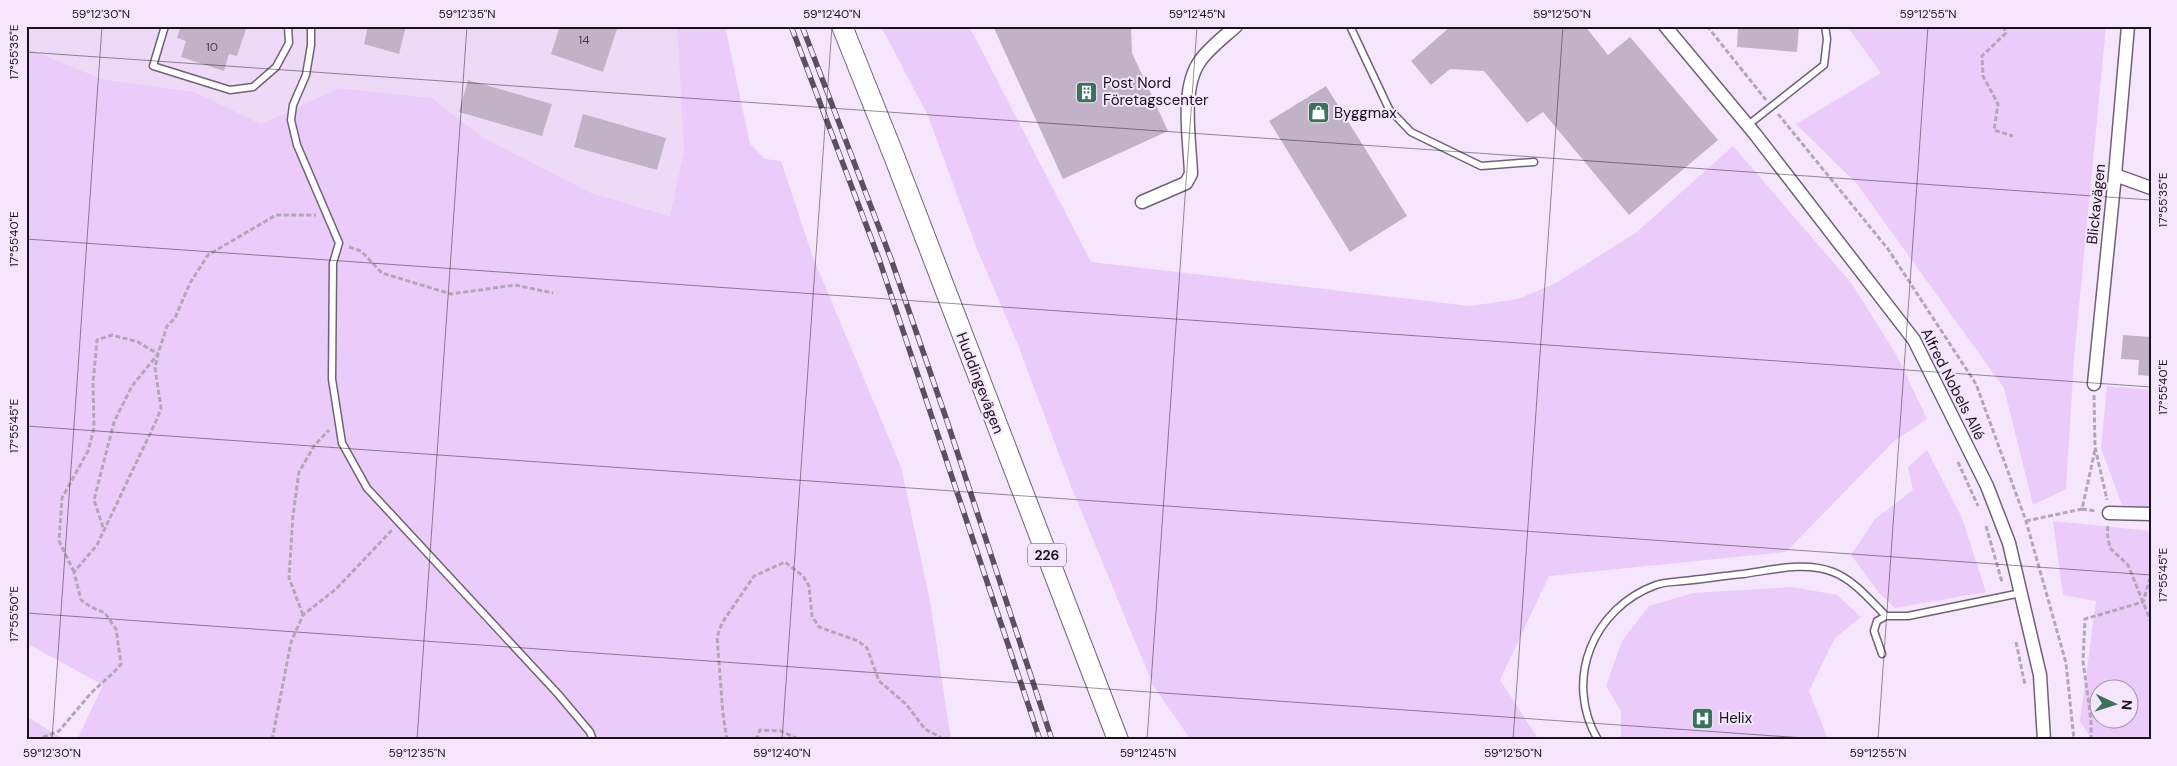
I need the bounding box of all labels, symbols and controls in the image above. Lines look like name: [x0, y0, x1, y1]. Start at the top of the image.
text: 59°12'30"N: [72, 6, 130, 22]
text: 59°12'35"N: [438, 6, 496, 22]
text: 59°12'40"N: [803, 6, 861, 22]
text: 59°12'45"N: [1169, 6, 1225, 22]
text: 59°12'50"N: [1533, 6, 1591, 22]
text: 59°12'55"N: [1899, 6, 1957, 22]
text: 17°55'35"E: [6, 24, 22, 80]
house number: 14: [578, 32, 590, 48]
house number: 10: [206, 39, 218, 55]
place label: Post Nord Företagscenter: [1103, 73, 1209, 110]
building icon: Post Nord Företagscenter: [1075, 80, 1099, 104]
shop icon: Byggmax: [1306, 101, 1330, 125]
place label: Byggmax: [1334, 103, 1397, 123]
street label: Blickavägen: [2082, 163, 2110, 245]
text: 17°55'35"E: [2155, 172, 2171, 228]
text: 17°55'40"E: [6, 211, 22, 267]
street label: Alfred Nobels Allé: [1916, 325, 1990, 443]
street label: Huddingevägen: [951, 329, 1009, 437]
text: 17°55'40"E: [2155, 359, 2171, 415]
text: 17°55'45"E: [6, 398, 22, 453]
road number: 226: [1028, 544, 1066, 566]
text: 17°55'45"E: [2155, 547, 2171, 602]
text: 17°55'50"E: [6, 586, 22, 642]
north arrow: [2090, 678, 2140, 728]
text: N: [2118, 699, 2136, 711]
hospital icon: Helix: [1691, 706, 1715, 730]
place label: Helix: [1719, 708, 1753, 728]
text: 59°12'30"N: [23, 745, 81, 761]
text: 59°12'35"N: [388, 745, 446, 761]
text: 59°12'40"N: [753, 745, 811, 761]
text: 59°12'45"N: [1120, 745, 1176, 761]
text: 59°12'50"N: [1484, 745, 1542, 761]
text: 59°12'55"N: [1849, 745, 1907, 761]

